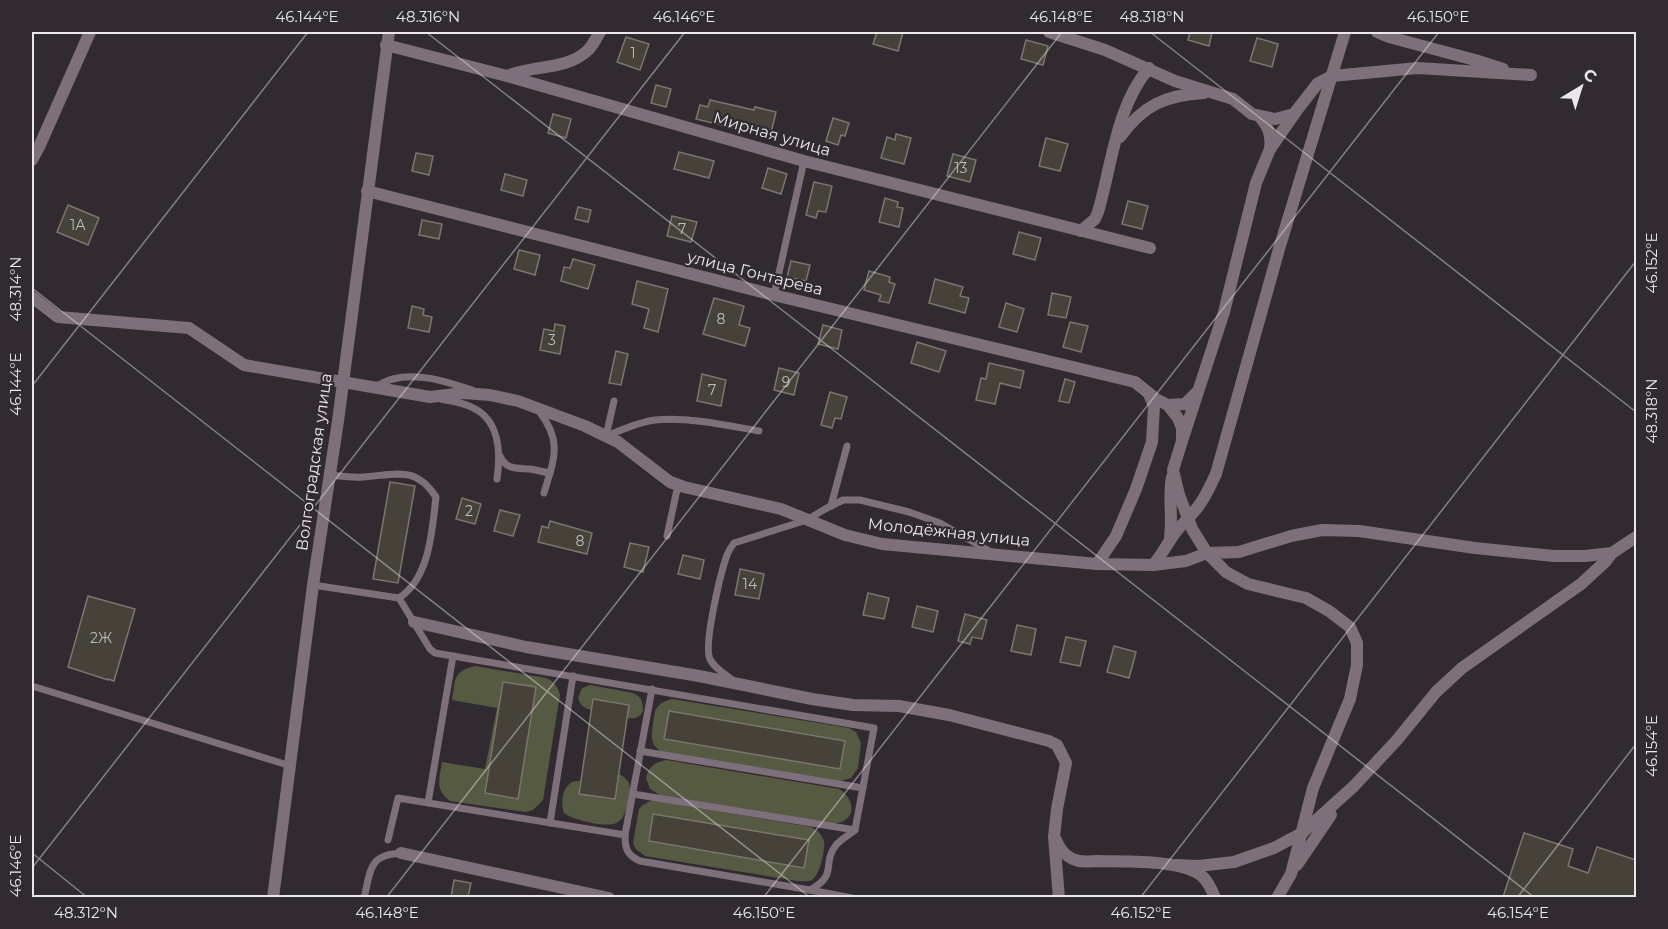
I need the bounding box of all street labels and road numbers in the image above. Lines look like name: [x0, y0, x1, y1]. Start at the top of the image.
street label: Мирная улица: [711, 108, 833, 160]
street label: улица Гонтарева: [684, 247, 825, 299]
street label: Волгоградская улица: [292, 372, 336, 552]
street label: Молодёжная улица: [867, 514, 1031, 550]

